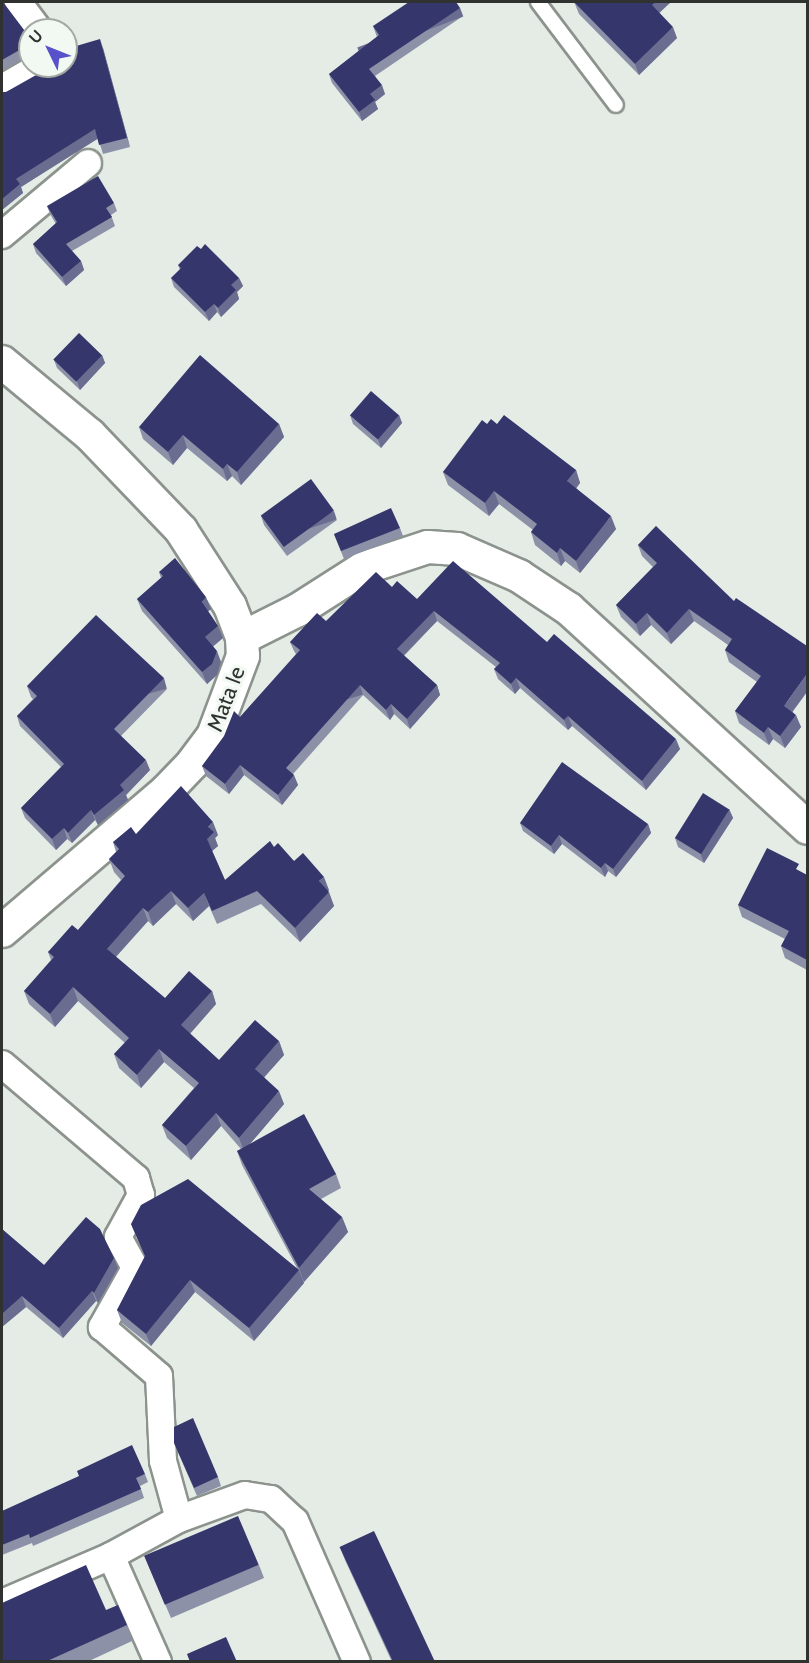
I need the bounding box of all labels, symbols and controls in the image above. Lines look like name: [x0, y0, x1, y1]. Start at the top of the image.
north arrow: [18, 18, 78, 78]
text: U: [25, 26, 47, 47]
street label: Mata Ie: [202, 663, 250, 735]

